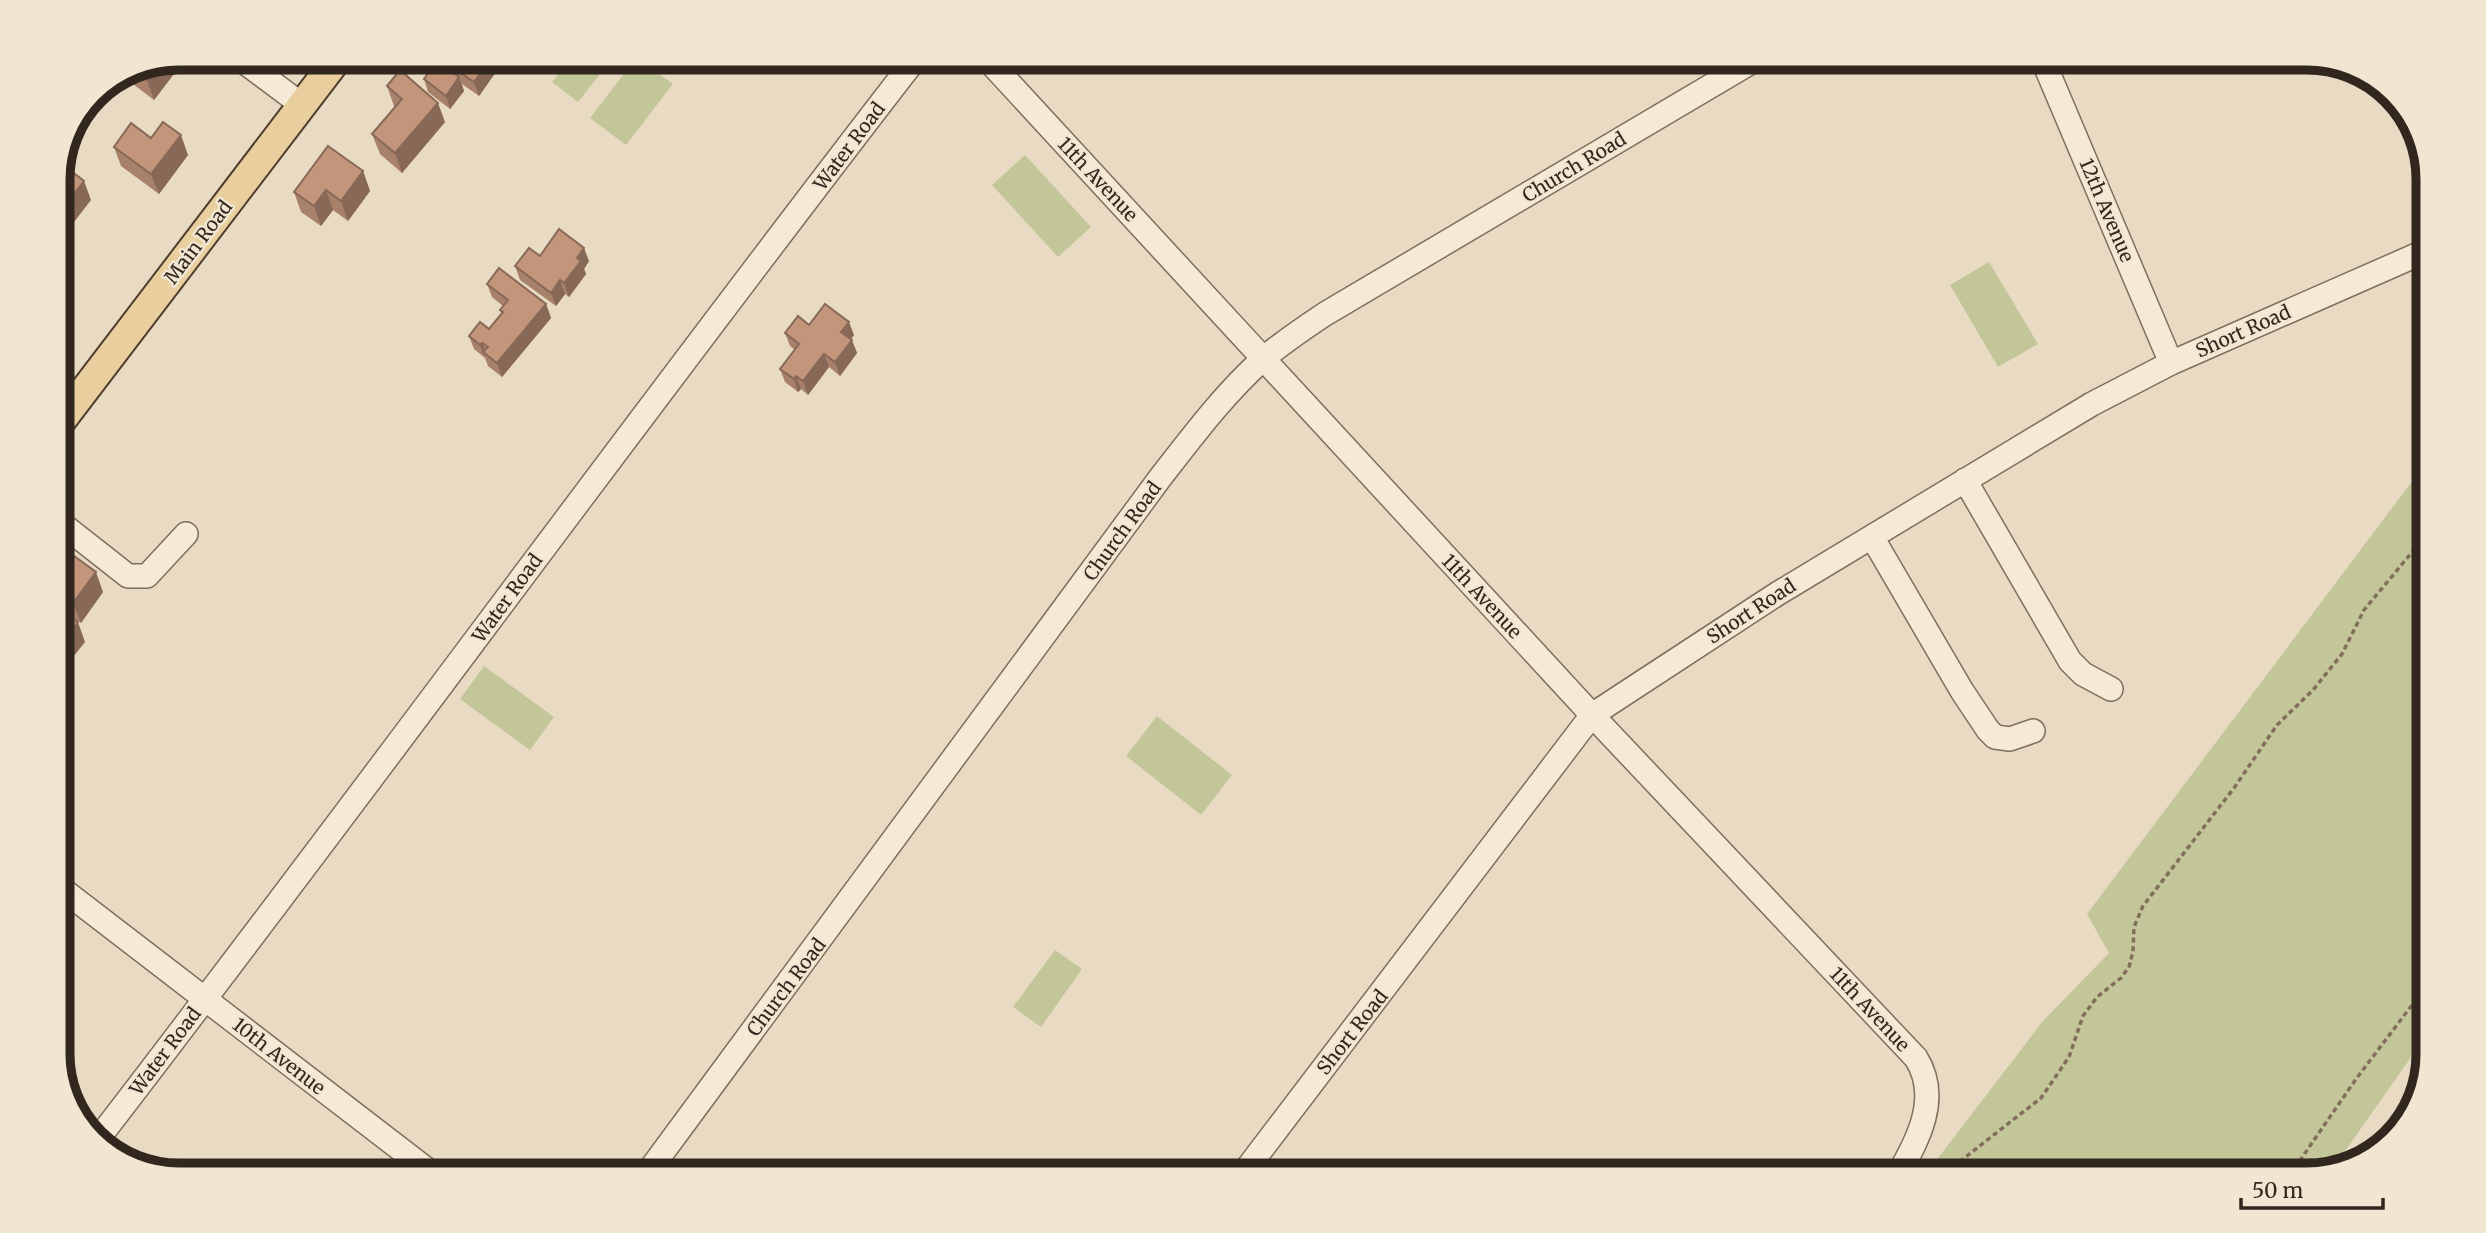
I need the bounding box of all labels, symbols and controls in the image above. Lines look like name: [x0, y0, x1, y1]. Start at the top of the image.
street label: Water Road: [807, 97, 890, 196]
street label: Church Road: [1518, 127, 1630, 207]
street label: 11th Avenue: [1053, 132, 1143, 226]
street label: 12th Avenue: [2074, 154, 2140, 266]
street label: Main Road: [159, 195, 237, 289]
street label: Short Road: [2192, 299, 2294, 363]
street label: Church Road: [1078, 477, 1166, 585]
street label: Water Road: [466, 549, 547, 648]
street label: 11th Avenue: [1437, 549, 1527, 643]
street label: Short Road: [1702, 573, 1800, 649]
street label: Church Road: [741, 933, 831, 1041]
street label: 11th Avenue: [1825, 962, 1915, 1056]
street label: Short Road: [1311, 985, 1393, 1079]
street label: Water Road: [123, 1002, 206, 1101]
street label: 10th Avenue: [228, 1012, 330, 1100]
scale bar: [2241, 1166, 2383, 1210]
text: 50 m: [2252, 1177, 2303, 1204]

